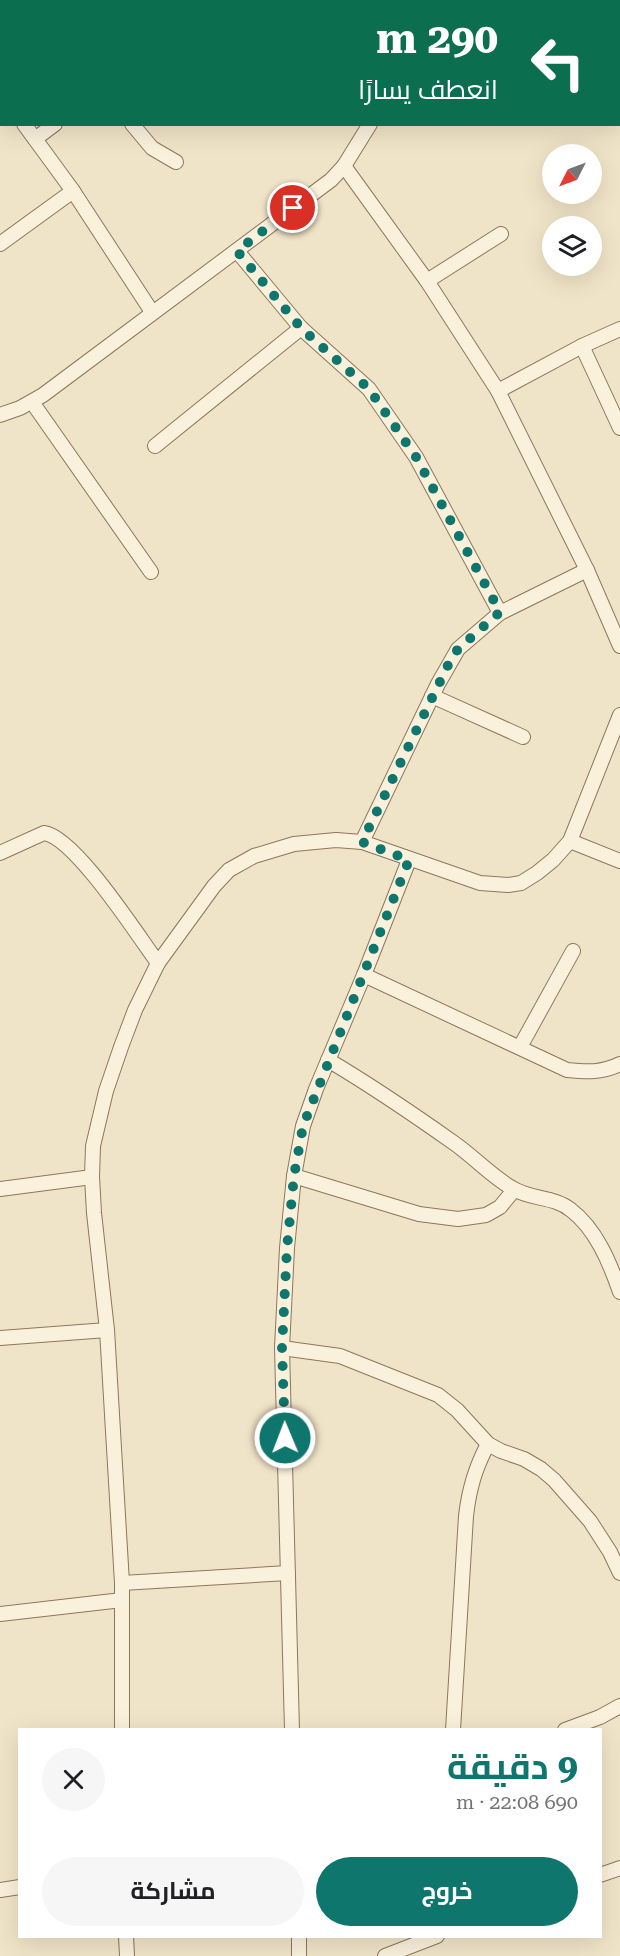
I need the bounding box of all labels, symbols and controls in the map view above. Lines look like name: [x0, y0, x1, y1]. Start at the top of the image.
text: 290 m: [376, 14, 498, 63]
icon: left: [519, 24, 597, 102]
text: انعطف يسارًا: [358, 74, 498, 106]
north arrow: [542, 144, 602, 204]
map controls: [542, 144, 602, 276]
pin: [267, 182, 318, 233]
icon: arrive: [276, 191, 309, 224]
button: layers: [542, 216, 602, 276]
position arrow: [253, 1406, 317, 1470]
text: 9 دقيقة: [447, 1746, 578, 1788]
button: close: [42, 1748, 105, 1811]
text: 690 m · 22:08: [456, 1790, 578, 1814]
button: مشاركة: [42, 1857, 304, 1926]
button: خروج: [316, 1857, 578, 1926]

